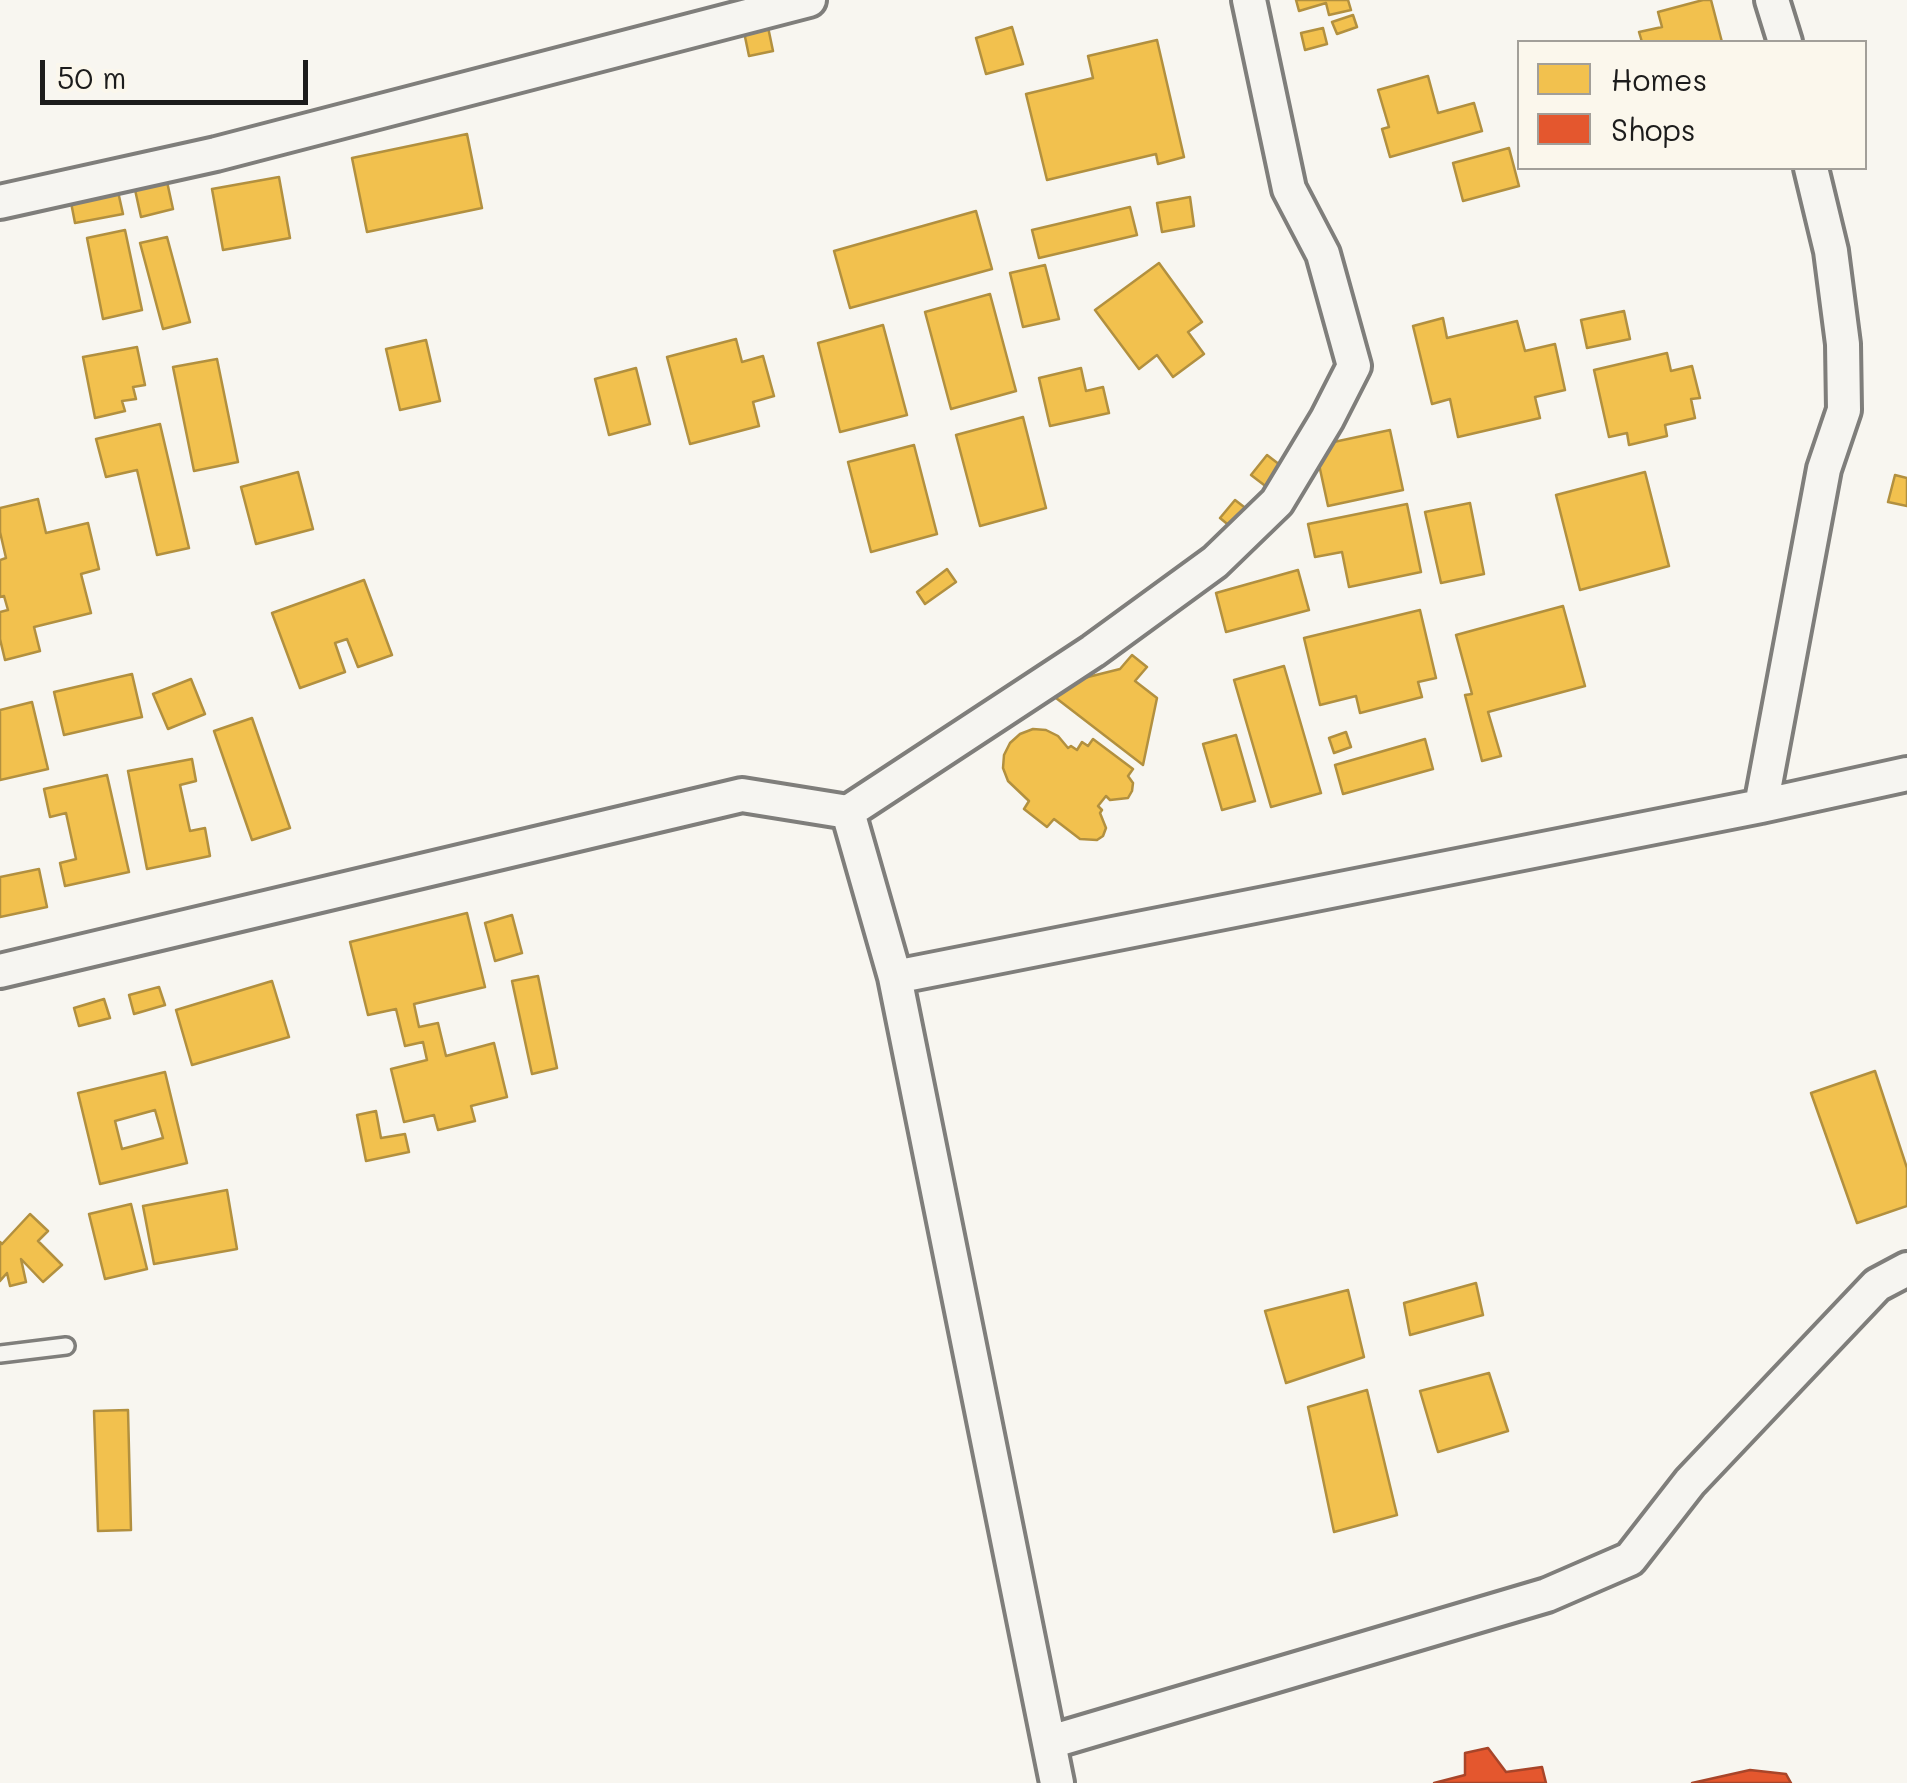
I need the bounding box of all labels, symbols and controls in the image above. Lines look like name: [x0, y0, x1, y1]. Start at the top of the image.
scale bar: [45, 40, 312, 102]
legend: [1517, 40, 1867, 170]
text: 50 m: [57, 57, 127, 97]
text: Homes: [1611, 59, 1707, 99]
text: Shops: [1611, 109, 1696, 149]

